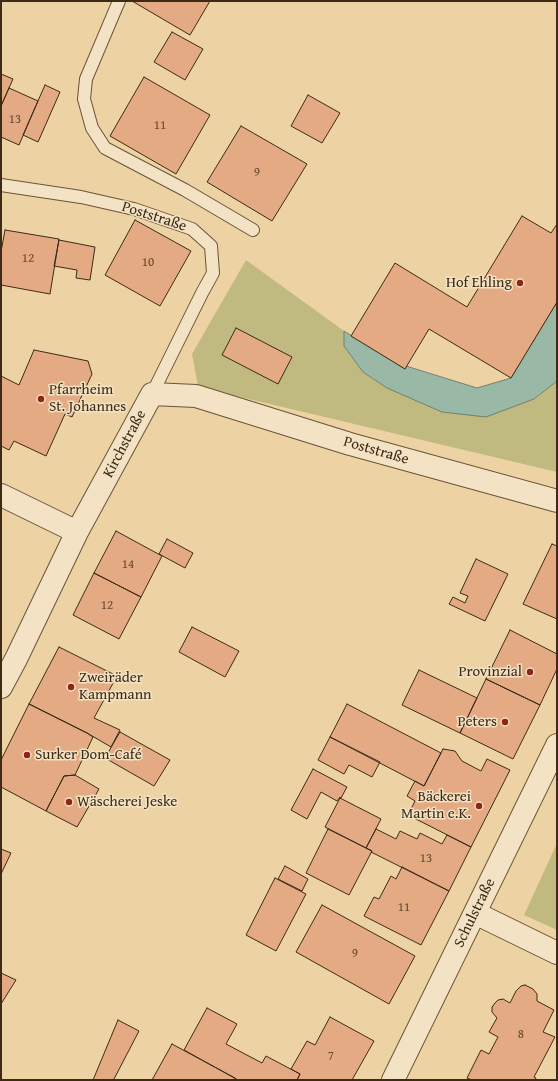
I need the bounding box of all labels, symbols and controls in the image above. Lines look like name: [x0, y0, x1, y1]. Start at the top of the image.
house number: 13: [9, 112, 21, 128]
house number: 11: [154, 118, 166, 134]
house number: 9: [254, 165, 260, 181]
street label: Poststraße: [119, 198, 189, 236]
house number: 12: [22, 251, 34, 267]
house number: 10: [142, 255, 154, 271]
place label: Hof Ehling: [446, 274, 512, 292]
marker: Hof Ehling: [515, 278, 525, 288]
place label: Pfarrheim St. Johannes: [49, 381, 126, 416]
marker: Pfarrheim St. Johannes: [36, 394, 46, 404]
street label: Kirchstraße: [100, 407, 150, 481]
street label: Poststraße: [341, 433, 411, 469]
house number: 14: [122, 557, 134, 573]
house number: 12: [101, 598, 113, 614]
place label: Provinzial: [458, 663, 522, 681]
marker: Provinzial: [525, 667, 535, 677]
place label: Zweiräder Kampmann: [79, 669, 152, 704]
marker: Zweiräder Kampmann: [66, 682, 76, 692]
place label: Peters: [457, 713, 497, 731]
marker: Peters: [500, 717, 510, 727]
place label: Surker Dom-Café: [35, 746, 142, 764]
marker: Surker Dom-Café: [22, 750, 32, 760]
place label: Bäckerei Martin e.K.: [401, 788, 471, 823]
place label: Wäscherei Jeske: [77, 793, 177, 811]
marker: Wäscherei Jeske: [64, 797, 74, 807]
marker: Bäckerei Martin e.K.: [474, 801, 484, 811]
house number: 13: [420, 851, 432, 867]
street label: Schulstraße: [451, 875, 499, 951]
house number: 11: [398, 900, 410, 916]
house number: 9: [352, 946, 358, 962]
house number: 8: [518, 1027, 524, 1043]
house number: 7: [328, 1049, 334, 1065]

